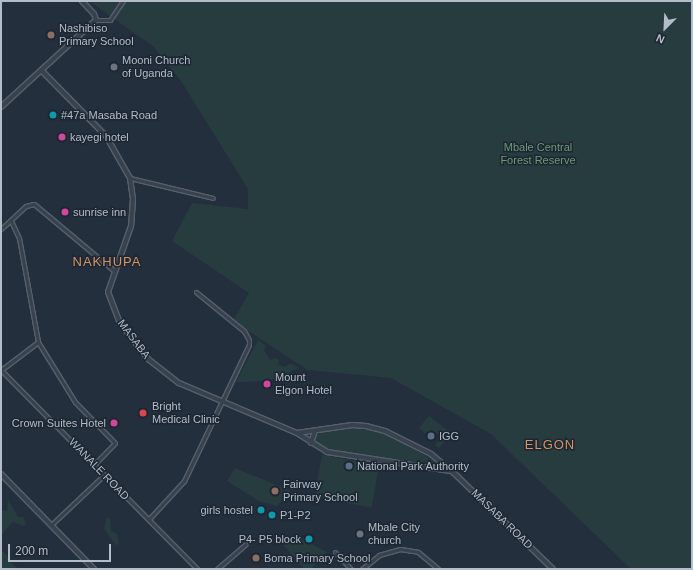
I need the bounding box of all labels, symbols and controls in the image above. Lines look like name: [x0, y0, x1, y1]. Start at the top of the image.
north arrow: [645, 8, 685, 48]
place label: Nashibiso Primary School: [59, 22, 134, 48]
marker: Nashibiso Primary School: [46, 30, 56, 40]
text: N: [654, 32, 666, 46]
place label: Mooni Church of Uganda: [122, 54, 190, 80]
marker: Mooni Church of Uganda: [109, 62, 119, 72]
place label: #47a Masaba Road: [61, 108, 157, 122]
marker: #47a Masaba Road: [48, 110, 58, 120]
place label: kayegi hotel: [70, 130, 129, 144]
marker: kayegi hotel: [57, 132, 67, 142]
park label: Mbale Central Forest Reserve: [500, 141, 576, 167]
place label: sunrise inn: [73, 205, 126, 219]
marker: sunrise inn: [60, 207, 70, 217]
district label: NAKHUPA: [73, 254, 141, 270]
street label: MASABA: [115, 317, 153, 361]
place label: Mount Elgon Hotel: [275, 371, 332, 397]
marker: Mount Elgon Hotel: [262, 379, 272, 389]
place label: Bright Medical Clinic: [152, 400, 220, 426]
marker: Bright Medical Clinic: [137, 407, 149, 419]
place label: Crown Suites Hotel: [12, 416, 106, 430]
marker: Crown Suites Hotel: [109, 418, 119, 428]
place label: IGG: [439, 429, 459, 443]
marker: IGG: [426, 431, 436, 441]
street label: WANALE ROAD: [66, 435, 132, 503]
district label: ELGON: [525, 437, 575, 453]
place label: National Park Authority: [357, 459, 469, 473]
marker: National Park Authority: [344, 461, 354, 471]
place label: Fairway Primary School: [283, 478, 358, 504]
marker: Fairway Primary School: [270, 486, 280, 496]
street label: MASABA ROAD: [468, 486, 536, 552]
place label: girls hostel: [200, 503, 253, 517]
marker: girls hostel: [256, 505, 266, 515]
place label: P1-P2: [280, 508, 311, 522]
marker: P1-P2: [267, 510, 277, 520]
place label: Mbale City church: [368, 521, 420, 547]
marker: Mbale City church: [355, 529, 365, 539]
place label: P4- P5 block: [239, 532, 301, 546]
marker: P4- P5 block: [304, 534, 314, 544]
scale bar: [10, 536, 113, 562]
text: 200 m: [15, 544, 48, 558]
place label: Boma Primary School: [264, 551, 370, 565]
marker: Boma Primary School: [251, 553, 261, 563]

